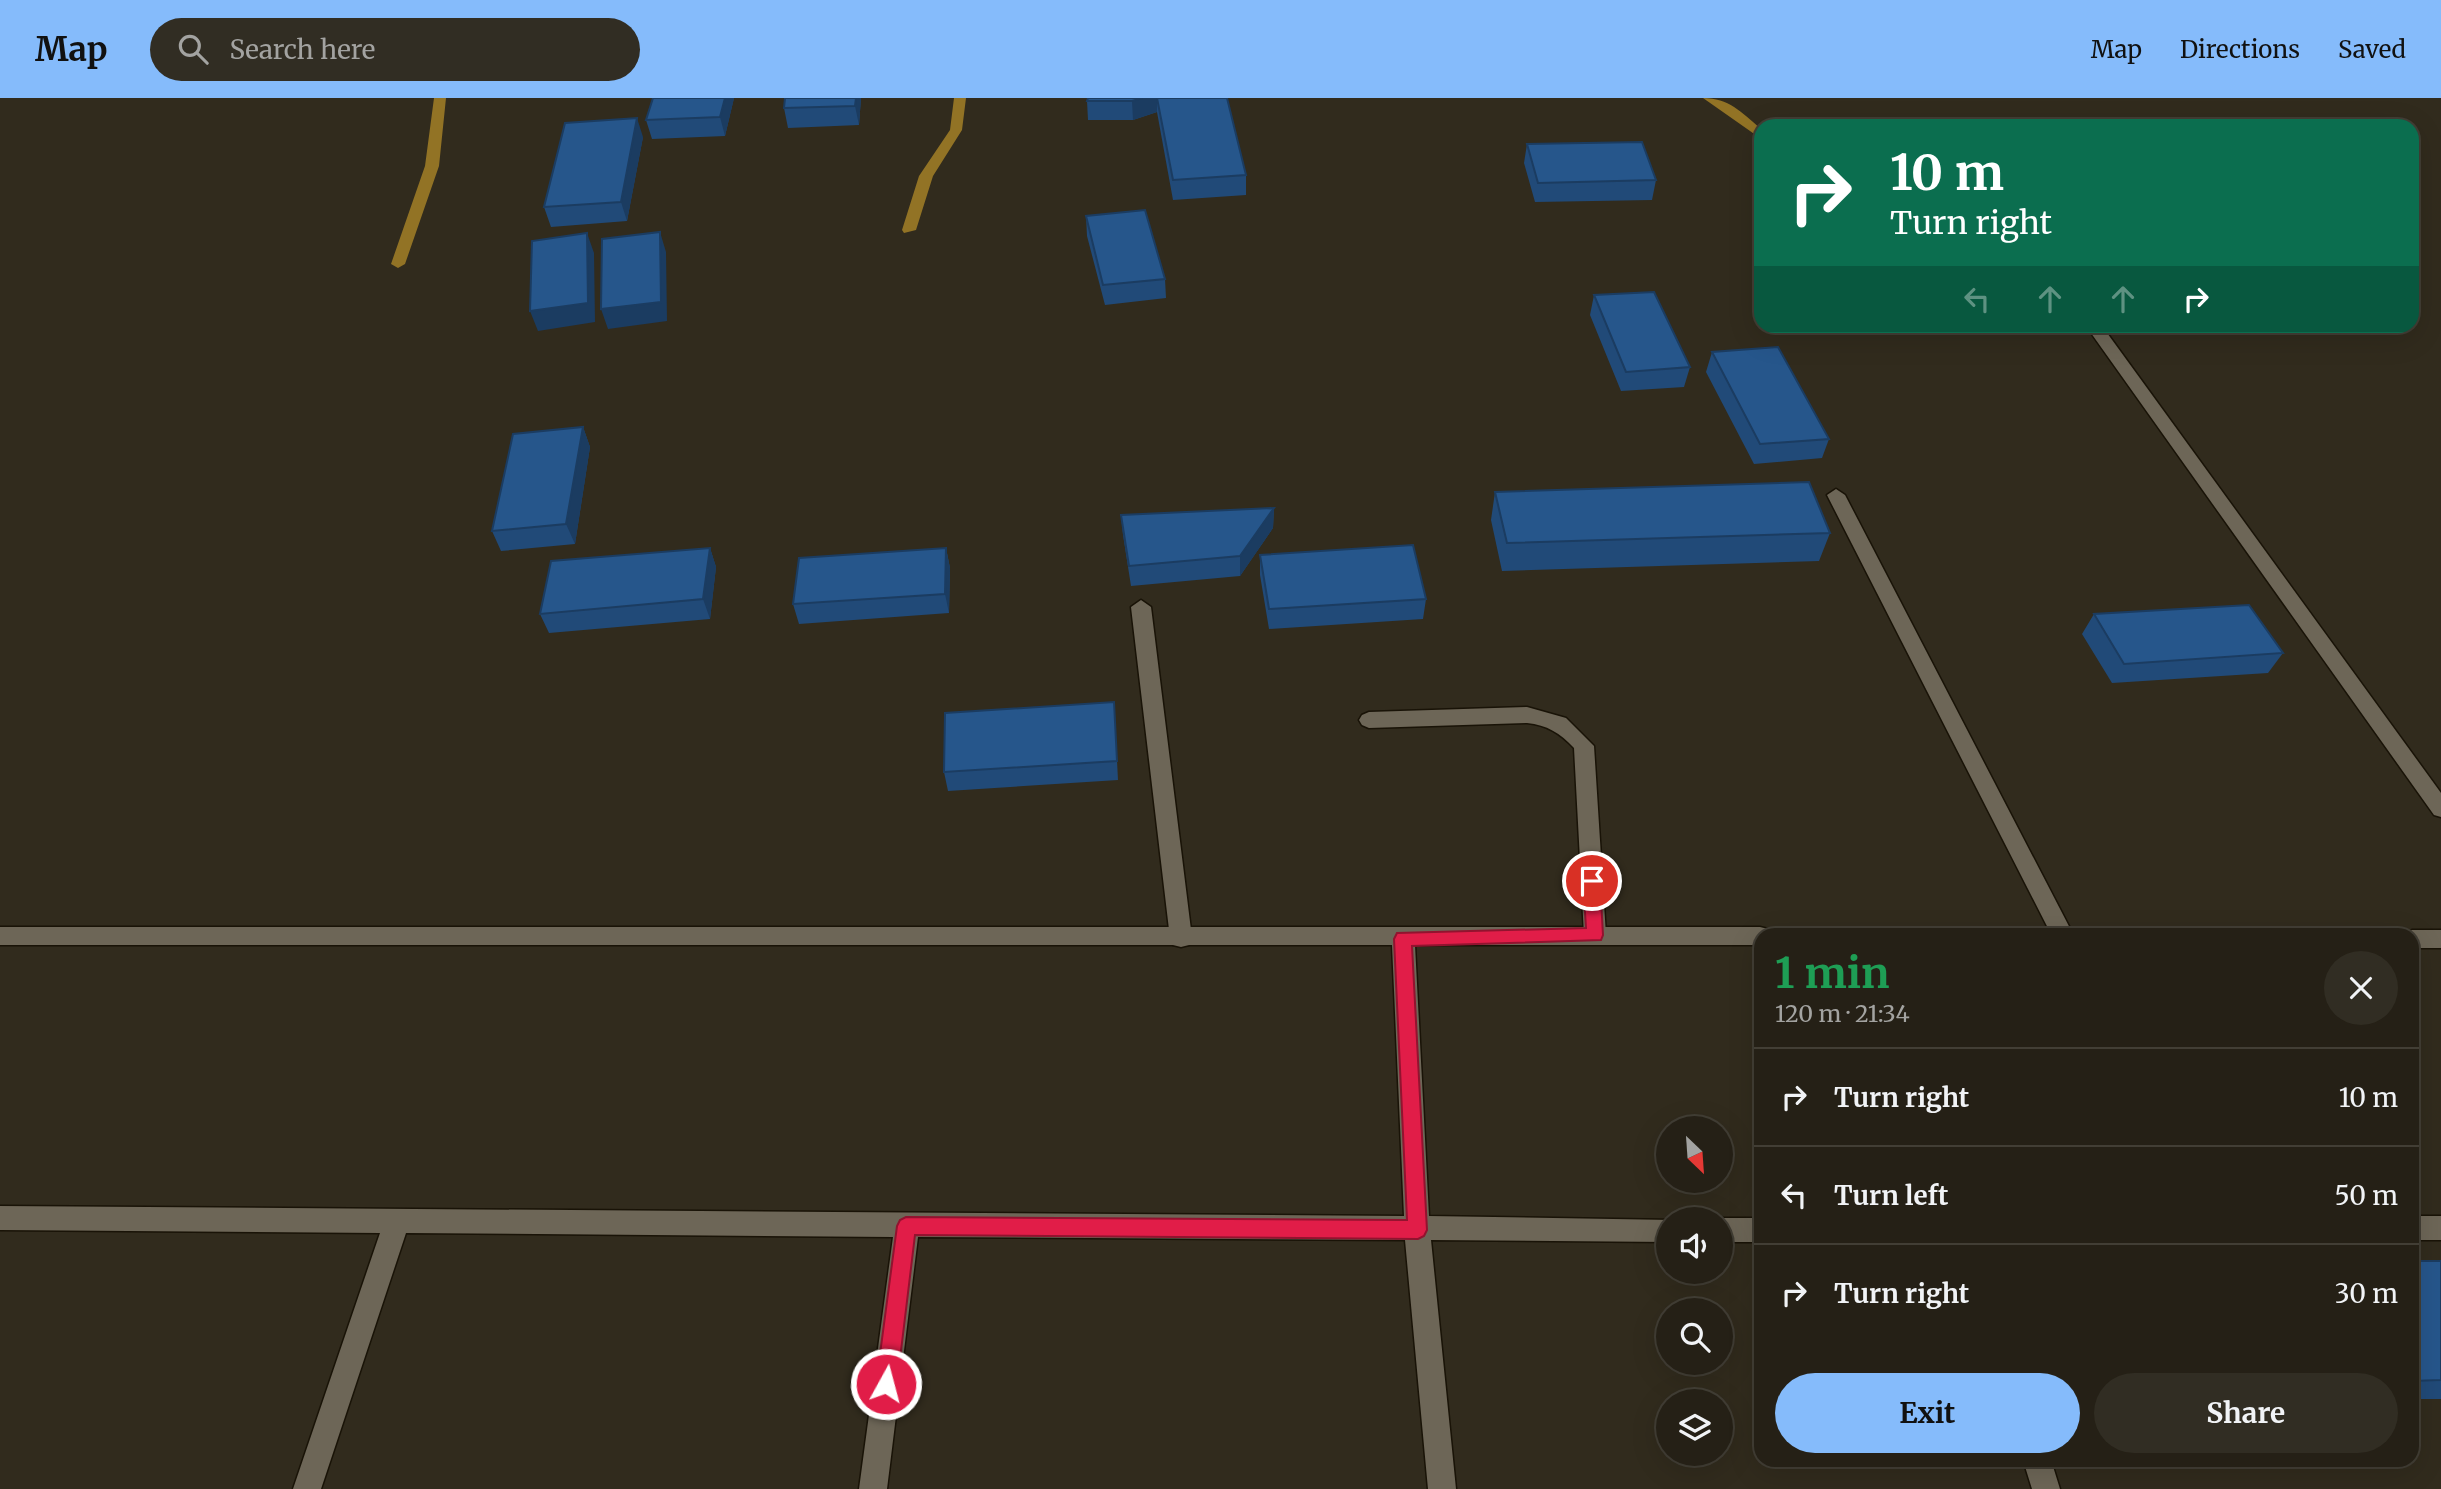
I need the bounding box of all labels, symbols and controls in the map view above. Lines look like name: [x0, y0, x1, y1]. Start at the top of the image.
search box: [150, 18, 640, 81]
text: Map: [35, 29, 108, 70]
icon: search: [174, 30, 212, 68]
text: Search here: [230, 33, 375, 66]
text: Map: [2091, 34, 2142, 65]
text: Directions: [2180, 34, 2300, 65]
text: Saved: [2338, 34, 2406, 65]
text: 10 m: [1890, 142, 2004, 203]
icon: right: [1775, 147, 1866, 238]
text: Turn right: [1890, 203, 2052, 243]
icon: left: [1958, 280, 1996, 318]
icon: ahead: [2031, 280, 2069, 318]
icon: ahead: [2104, 280, 2142, 318]
icon: right: [2177, 280, 2215, 318]
pin: [1562, 851, 1622, 911]
icon: arrive: [1573, 862, 1611, 900]
text: 1 min: [1775, 947, 1889, 999]
button: close: [2324, 951, 2398, 1025]
text: 120 m · 21:34: [1775, 999, 1910, 1028]
icon: right: [1775, 1078, 1813, 1116]
text: Turn right: [1834, 1081, 1969, 1114]
text: 10 m: [2339, 1081, 2398, 1114]
north arrow: [1656, 1116, 1732, 1194]
map controls: [1656, 1116, 1733, 1466]
icon: left: [1775, 1176, 1813, 1214]
text: Turn left: [1834, 1179, 1948, 1212]
text: 50 m: [2334, 1179, 2398, 1212]
button: sound: [1656, 1207, 1733, 1284]
icon: right: [1775, 1274, 1813, 1312]
text: Turn right: [1834, 1277, 1969, 1310]
text: 30 m: [2335, 1277, 2398, 1310]
button: search: [1656, 1298, 1733, 1375]
position arrow: [849, 1347, 923, 1421]
button: Exit: [1775, 1373, 2080, 1453]
button: Share: [2094, 1373, 2398, 1453]
button: layers: [1656, 1389, 1733, 1466]

